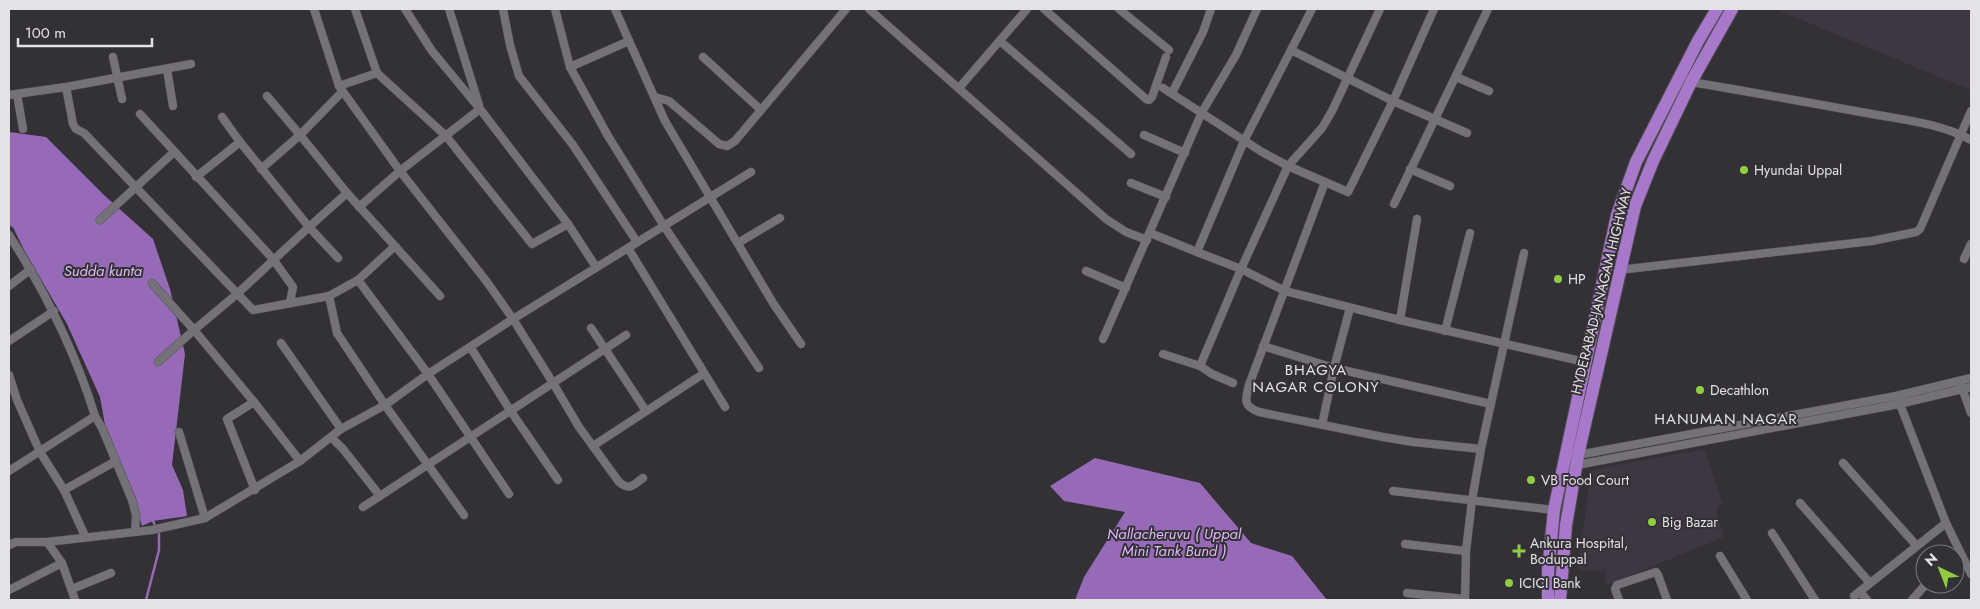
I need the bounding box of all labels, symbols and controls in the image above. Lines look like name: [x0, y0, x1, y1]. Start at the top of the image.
scale bar: [18, 15, 151, 47]
text: 100 m: [25, 22, 66, 44]
place label: Hyundai Uppal: [1754, 160, 1842, 180]
marker: Hyundai Uppal: [1738, 164, 1750, 176]
street label: HYDERABAD-JANAGAM HIGHWAY: [1566, 186, 1636, 396]
water label: Sudda kunta: [64, 260, 143, 282]
place label: HP: [1568, 269, 1586, 289]
marker: HP: [1552, 273, 1564, 285]
district label: BHAGYA NAGAR COLONY: [1252, 359, 1380, 398]
place label: Decathlon: [1710, 380, 1769, 400]
marker: Decathlon: [1694, 384, 1706, 396]
district label: HANUMAN NAGAR: [1654, 408, 1798, 430]
place label: VB Food Court: [1541, 470, 1630, 490]
marker: VB Food Court: [1525, 474, 1537, 486]
place label: Big Bazar: [1662, 512, 1718, 532]
marker: Big Bazar: [1646, 516, 1658, 528]
water label: Nallacheruvu ( Uppal Mini Tank Bund ): [1107, 523, 1242, 562]
place label: Ankura Hospital, Boduppal: [1530, 533, 1628, 569]
marker: Ankura Hospital, Boduppal: [1512, 544, 1526, 558]
north arrow: [1915, 544, 1965, 594]
text: N: [1920, 548, 1942, 571]
place label: ICICI Bank: [1519, 573, 1582, 593]
marker: ICICI Bank: [1503, 577, 1515, 589]

